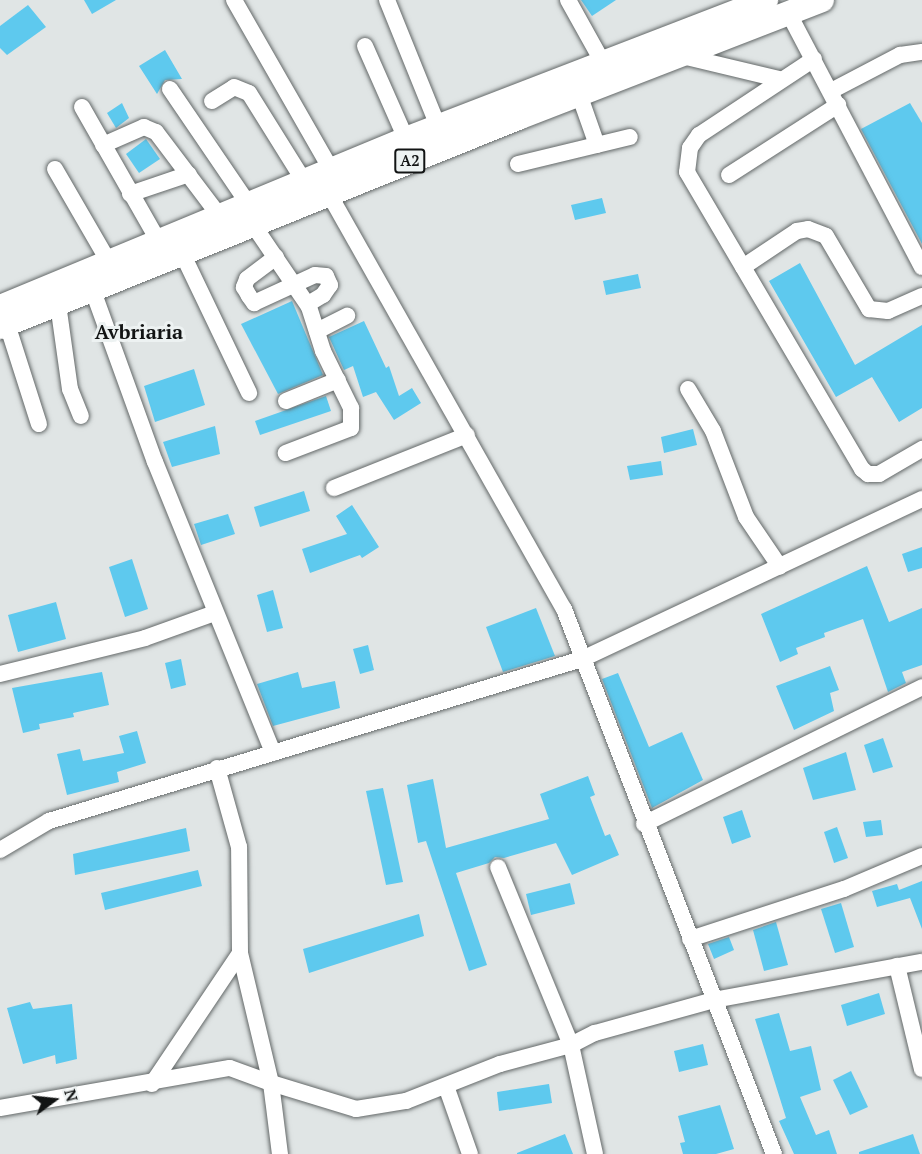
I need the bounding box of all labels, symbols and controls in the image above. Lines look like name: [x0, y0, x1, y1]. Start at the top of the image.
road number: A2: [394, 149, 426, 173]
district label: Avbriaria: [95, 319, 183, 343]
north arrow: [24, 1070, 84, 1130]
text: N: [59, 1087, 84, 1104]

